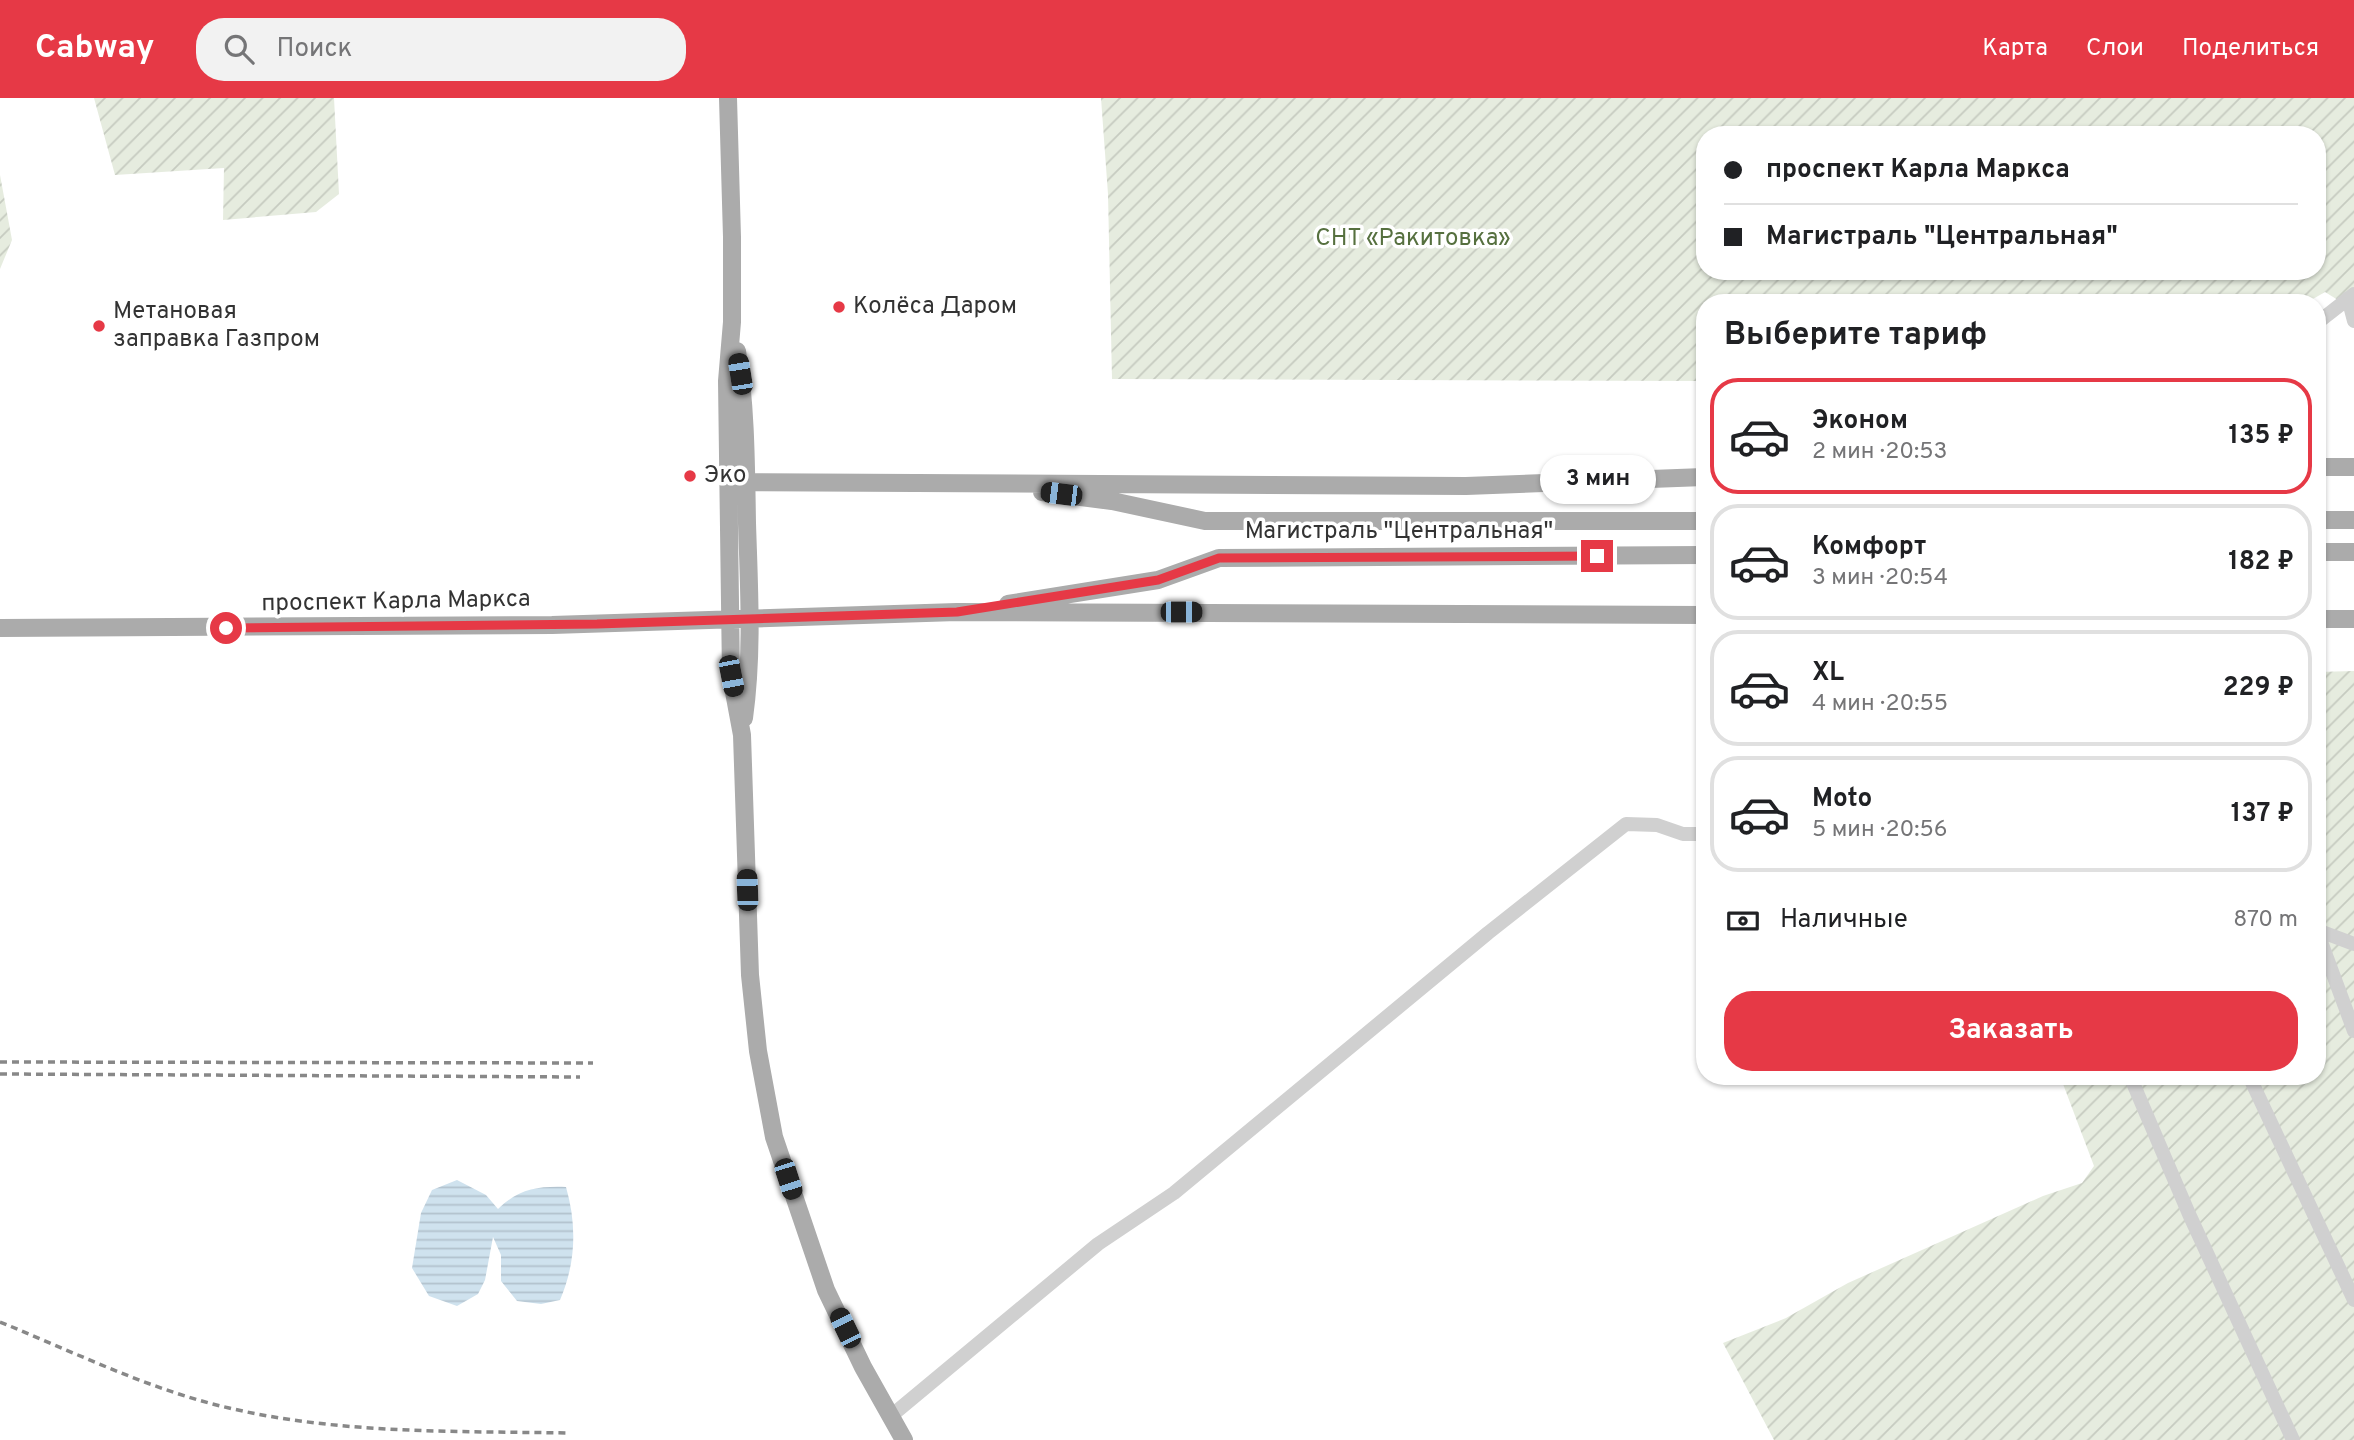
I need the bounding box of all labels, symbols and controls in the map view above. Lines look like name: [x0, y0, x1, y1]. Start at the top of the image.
search box: [196, 18, 686, 81]
text: Cabway: [35, 28, 154, 70]
icon: search: [220, 30, 258, 68]
text: Поиск: [276, 33, 352, 66]
text: Карта: [1982, 34, 2048, 64]
text: Слои: [2086, 34, 2144, 64]
text: Поделиться: [2182, 34, 2319, 64]
text: проспект Карла Маркса: [1766, 154, 2070, 187]
text: Магистраль "Центральная": [1766, 221, 2118, 254]
park label: СНТ «Ракитовка»: [1315, 224, 1511, 254]
place label: Колёса Даром: [853, 292, 1017, 322]
place label: Метановая заправка Газпром: [113, 297, 320, 355]
marker: Колёса Даром: [831, 299, 847, 315]
text: Выберите тариф: [1724, 316, 1987, 356]
marker: Метановая заправка Газпром: [91, 318, 107, 334]
car: [727, 352, 754, 396]
icon: car: [1728, 405, 1791, 468]
text: Эконом: [1812, 405, 1908, 438]
text: 135 ₽: [2229, 420, 2294, 453]
text: 2 мин · 20:53: [1812, 438, 1947, 467]
callout: 3 мин: [1539, 454, 1655, 504]
place label: Эко: [704, 461, 746, 491]
text: 3 мин: [1566, 465, 1630, 494]
marker: Эко: [682, 468, 698, 484]
car: [1039, 481, 1084, 507]
street label: Магистраль "Центральная": [1245, 517, 1553, 547]
icon: car: [1728, 531, 1791, 594]
text: Комфорт: [1812, 531, 1926, 564]
route end: [1581, 540, 1613, 572]
text: 182 ₽: [2228, 546, 2294, 579]
text: 3 мин · 20:54: [1812, 564, 1948, 593]
street label: проспект Карла Маркса: [261, 585, 531, 619]
car: [1161, 602, 1203, 623]
route start: [210, 612, 242, 644]
car: [717, 653, 746, 699]
icon: car: [1728, 657, 1791, 720]
text: XL: [1812, 657, 1844, 690]
text: 229 ₽: [2223, 672, 2294, 705]
text: 4 мин · 20:55: [1812, 690, 1948, 719]
icon: car: [1728, 783, 1791, 846]
text: Moto: [1812, 783, 1872, 816]
text: 137 ₽: [2231, 798, 2294, 831]
text: 5 мин · 20:56: [1812, 816, 1947, 845]
car: [736, 869, 759, 911]
icon: cash: [1724, 902, 1762, 940]
text: Наличные: [1780, 904, 1908, 937]
text: 870 m: [2233, 906, 2298, 935]
button: Заказать: [1724, 991, 2298, 1071]
car: [772, 1156, 805, 1202]
car: [827, 1305, 864, 1351]

